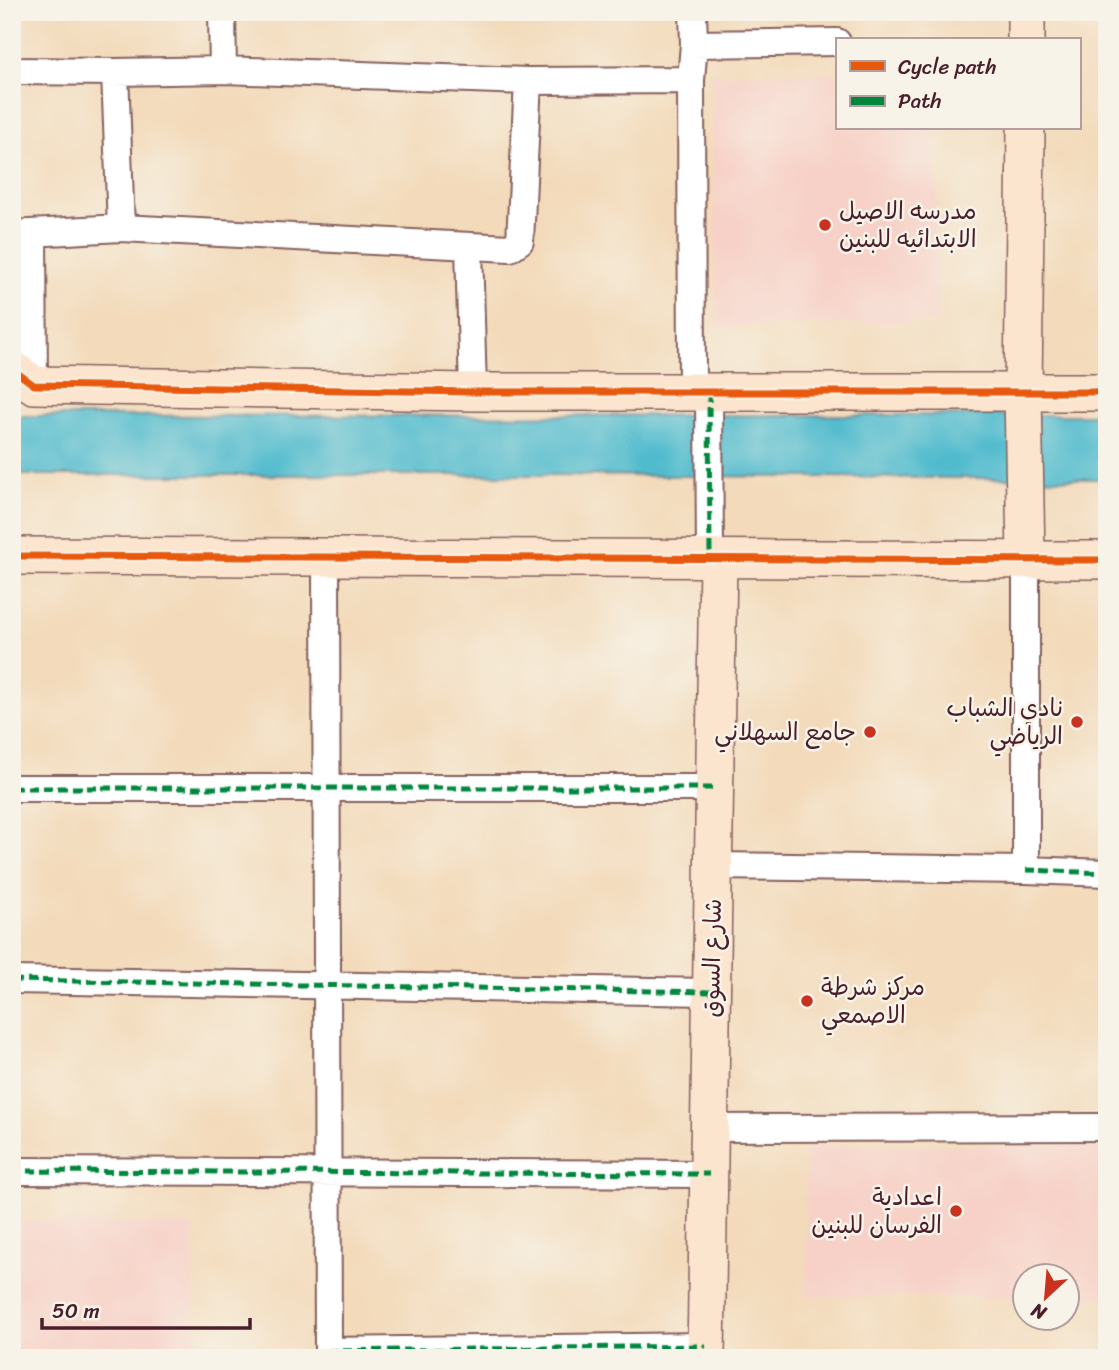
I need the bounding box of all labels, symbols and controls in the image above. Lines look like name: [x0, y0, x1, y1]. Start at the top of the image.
legend: [836, 38, 1080, 130]
text: Cycle path: [898, 48, 997, 86]
text: Path: [898, 82, 941, 120]
place label: مدرسه الاصيل الابتدائيه للبنين: [839, 190, 977, 260]
marker: مدرسه الاصيل الابتدائيه للبنين: [817, 217, 833, 233]
place label: نادي الشباب الرياضي: [946, 687, 1063, 757]
place label: جامع السهلاني: [714, 711, 856, 753]
marker: نادي الشباب الرياضي: [1069, 714, 1085, 730]
marker: جامع السهلاني: [862, 724, 878, 740]
street label: شارع السوق: [690, 898, 734, 1018]
place label: مركز شرطة الاصمعي: [821, 966, 925, 1036]
marker: مركز شرطة الاصمعي: [799, 993, 815, 1009]
place label: اعدادية الفرسان للبنين: [811, 1176, 942, 1246]
marker: اعدادية الفرسان للبنين: [948, 1203, 964, 1219]
north arrow: [1010, 1262, 1080, 1332]
scale bar: [42, 1286, 250, 1330]
text: 50 m: [52, 1292, 100, 1330]
text: N: [1025, 1294, 1053, 1330]

